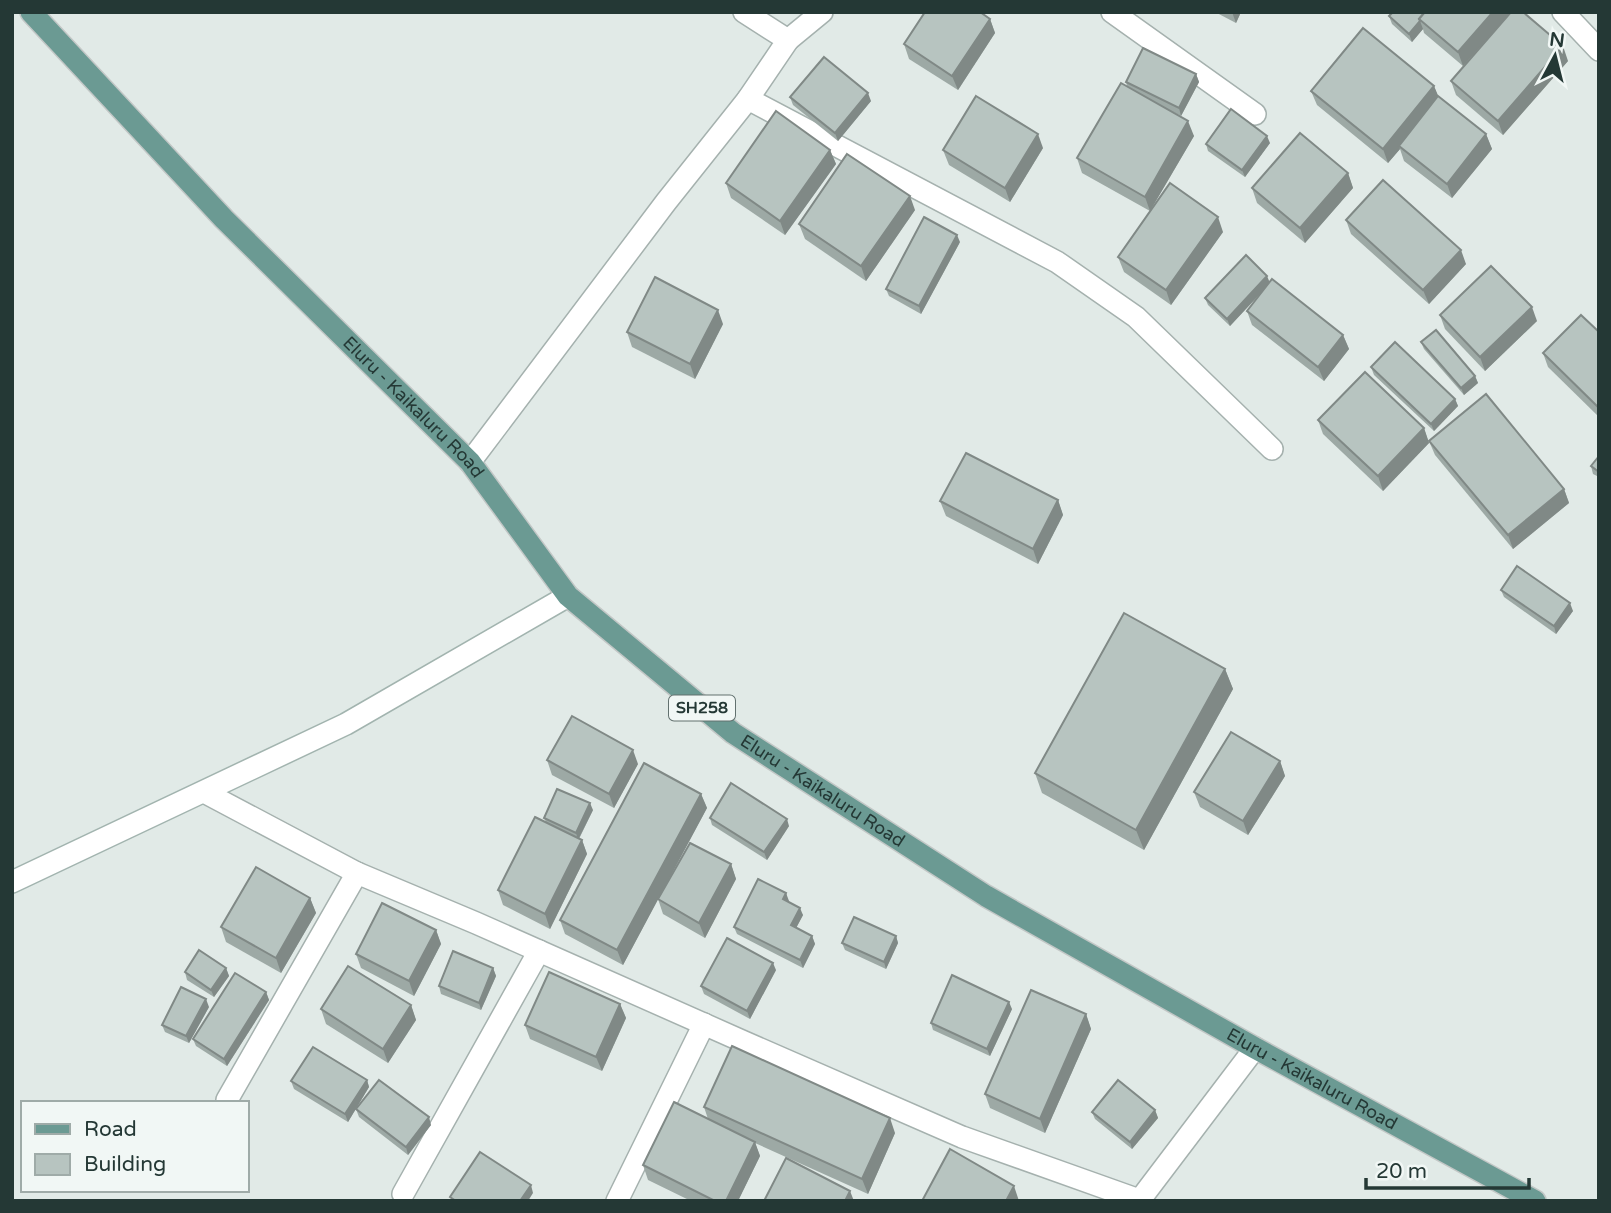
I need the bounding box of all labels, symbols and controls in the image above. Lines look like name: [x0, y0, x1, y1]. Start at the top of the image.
north arrow: [1520, 21, 1590, 91]
text: N: [1548, 28, 1566, 52]
street label: Eluru - Kaikaluru Road: [338, 332, 489, 482]
road number: SH258: [669, 695, 735, 720]
street label: Eluru - Kaikaluru Road: [736, 730, 909, 852]
street label: Eluru - Kaikaluru Road: [1223, 1023, 1401, 1135]
legend: [21, 1101, 248, 1192]
text: Road: [84, 1117, 137, 1142]
scale bar: [1366, 1146, 1529, 1190]
text: Building: [84, 1152, 166, 1177]
text: 20 m: [1376, 1159, 1427, 1184]

